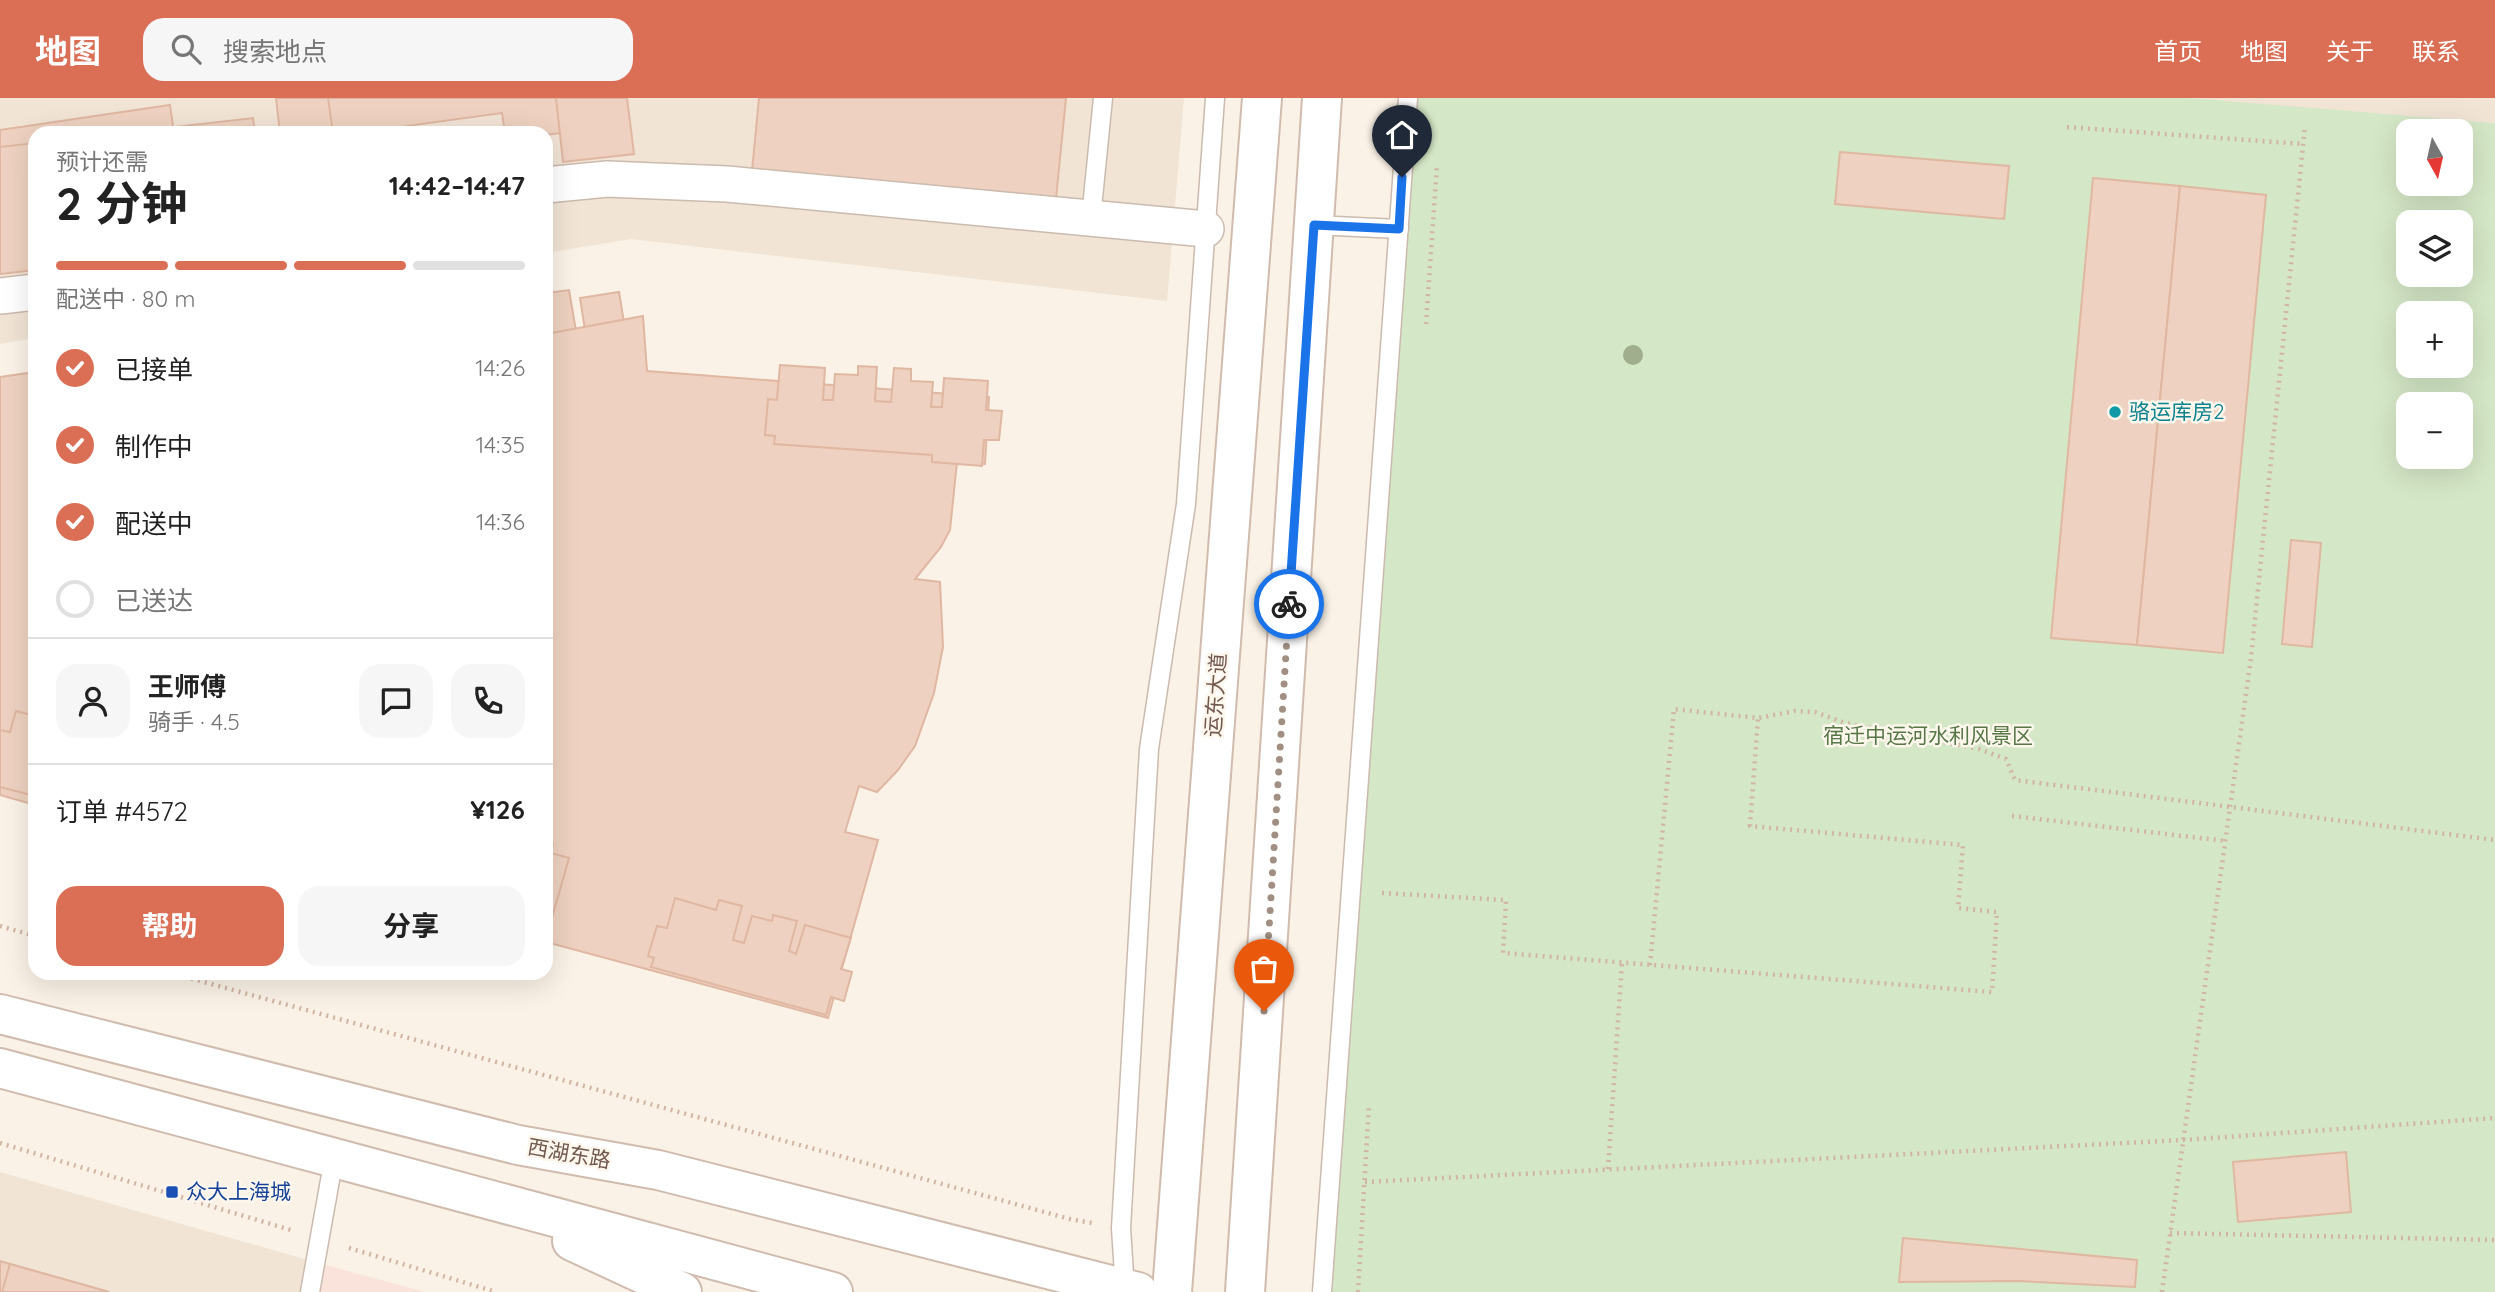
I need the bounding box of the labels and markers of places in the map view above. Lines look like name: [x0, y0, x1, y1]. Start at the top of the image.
pin: [1372, 105, 1432, 177]
place label: 骆运库房2: [2129, 398, 2225, 424]
marker: 骆运库房2: [2107, 404, 2123, 420]
pin: [1234, 939, 1294, 1011]
place label: 众大上海城: [186, 1178, 291, 1204]
marker: 众大上海城: [164, 1184, 180, 1200]

